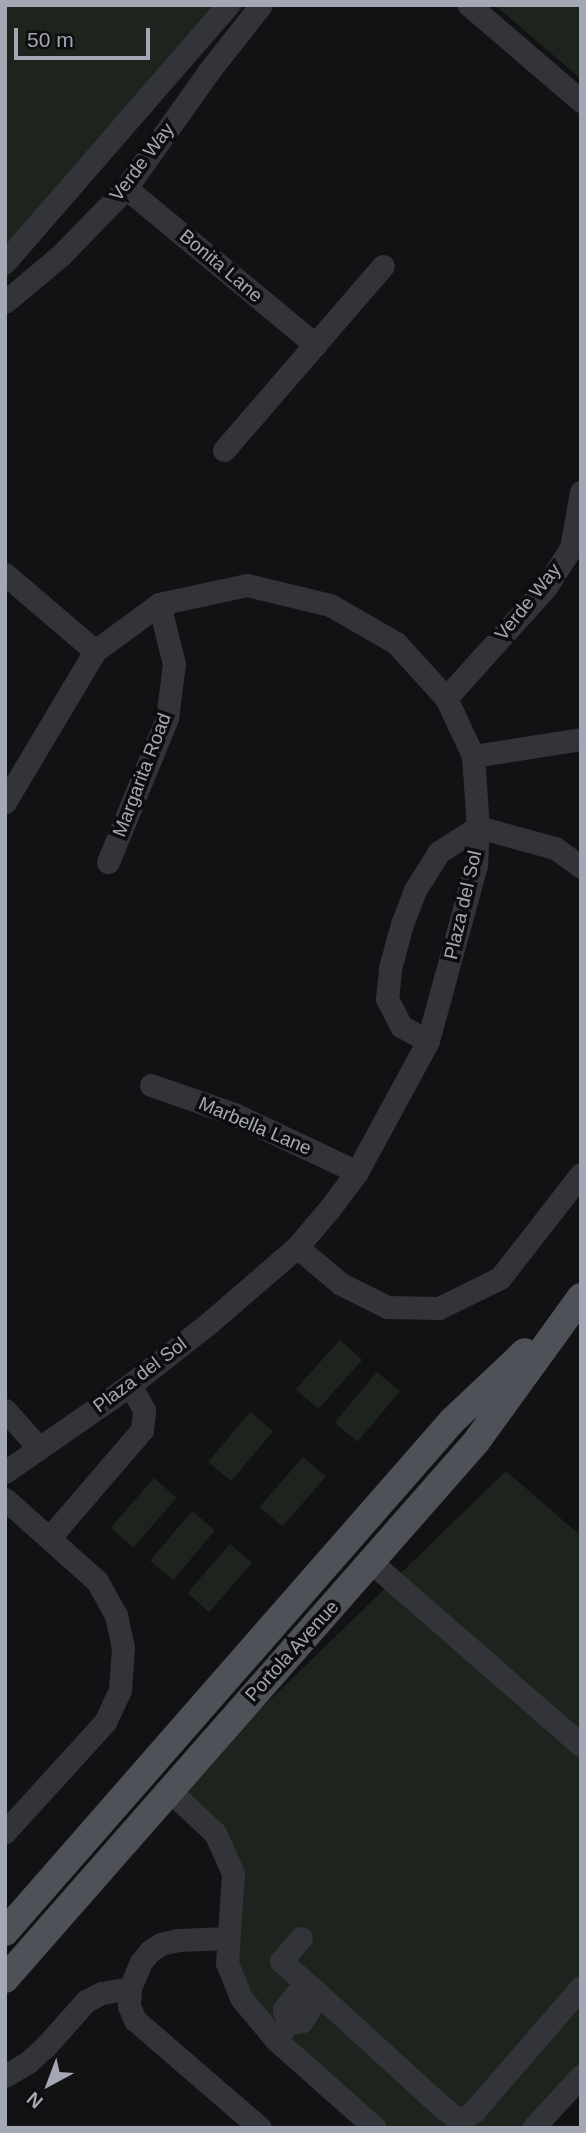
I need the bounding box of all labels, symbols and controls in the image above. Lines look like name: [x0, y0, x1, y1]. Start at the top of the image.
scale bar: [18, 14, 154, 58]
text: 50 m: [27, 28, 74, 51]
street label: Verde Way: [105, 118, 179, 206]
street label: Bonita Lane: [175, 225, 267, 307]
street label: Verde Way: [490, 559, 566, 645]
street label: Margarita Road: [108, 710, 176, 840]
street label: Plaza del Sol: [439, 848, 487, 962]
street label: Marbella Lane: [195, 1092, 315, 1160]
street label: Plaza del Sol: [89, 1333, 191, 1417]
street label: Portola Avenue: [240, 1595, 344, 1707]
north arrow: [14, 2049, 84, 2119]
text: N: [23, 2088, 47, 2113]

